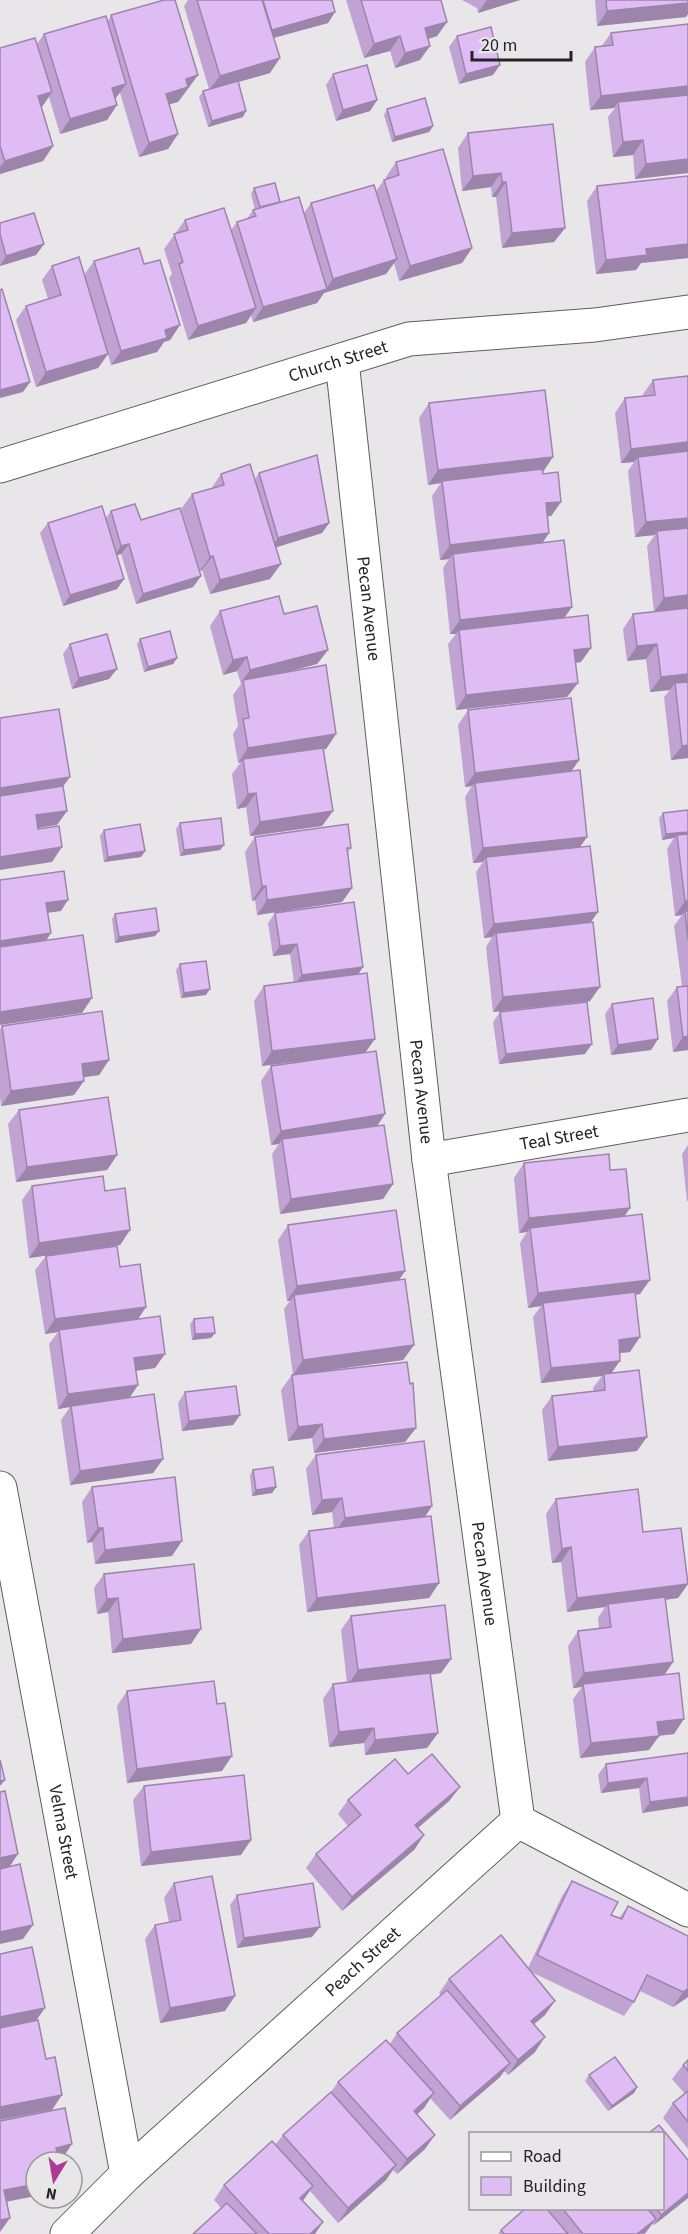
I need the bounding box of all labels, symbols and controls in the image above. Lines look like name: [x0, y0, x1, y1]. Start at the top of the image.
scale bar: [472, 24, 571, 62]
text: 20 m: [481, 33, 517, 58]
street label: Church Street: [285, 334, 391, 389]
street label: Pecan Avenue: [350, 555, 387, 662]
street label: Pecan Avenue: [403, 1038, 439, 1145]
street label: Teal Street: [518, 1119, 600, 1157]
street label: Pecan Avenue: [465, 1520, 504, 1627]
street label: Velma Street: [42, 1783, 84, 1881]
street label: Peach Street: [319, 1921, 406, 2003]
legend: [469, 2132, 664, 2210]
text: Road: [523, 2144, 562, 2169]
north arrow: [24, 2150, 84, 2210]
text: Building: [523, 2174, 586, 2199]
text: N: [44, 2182, 59, 2206]

